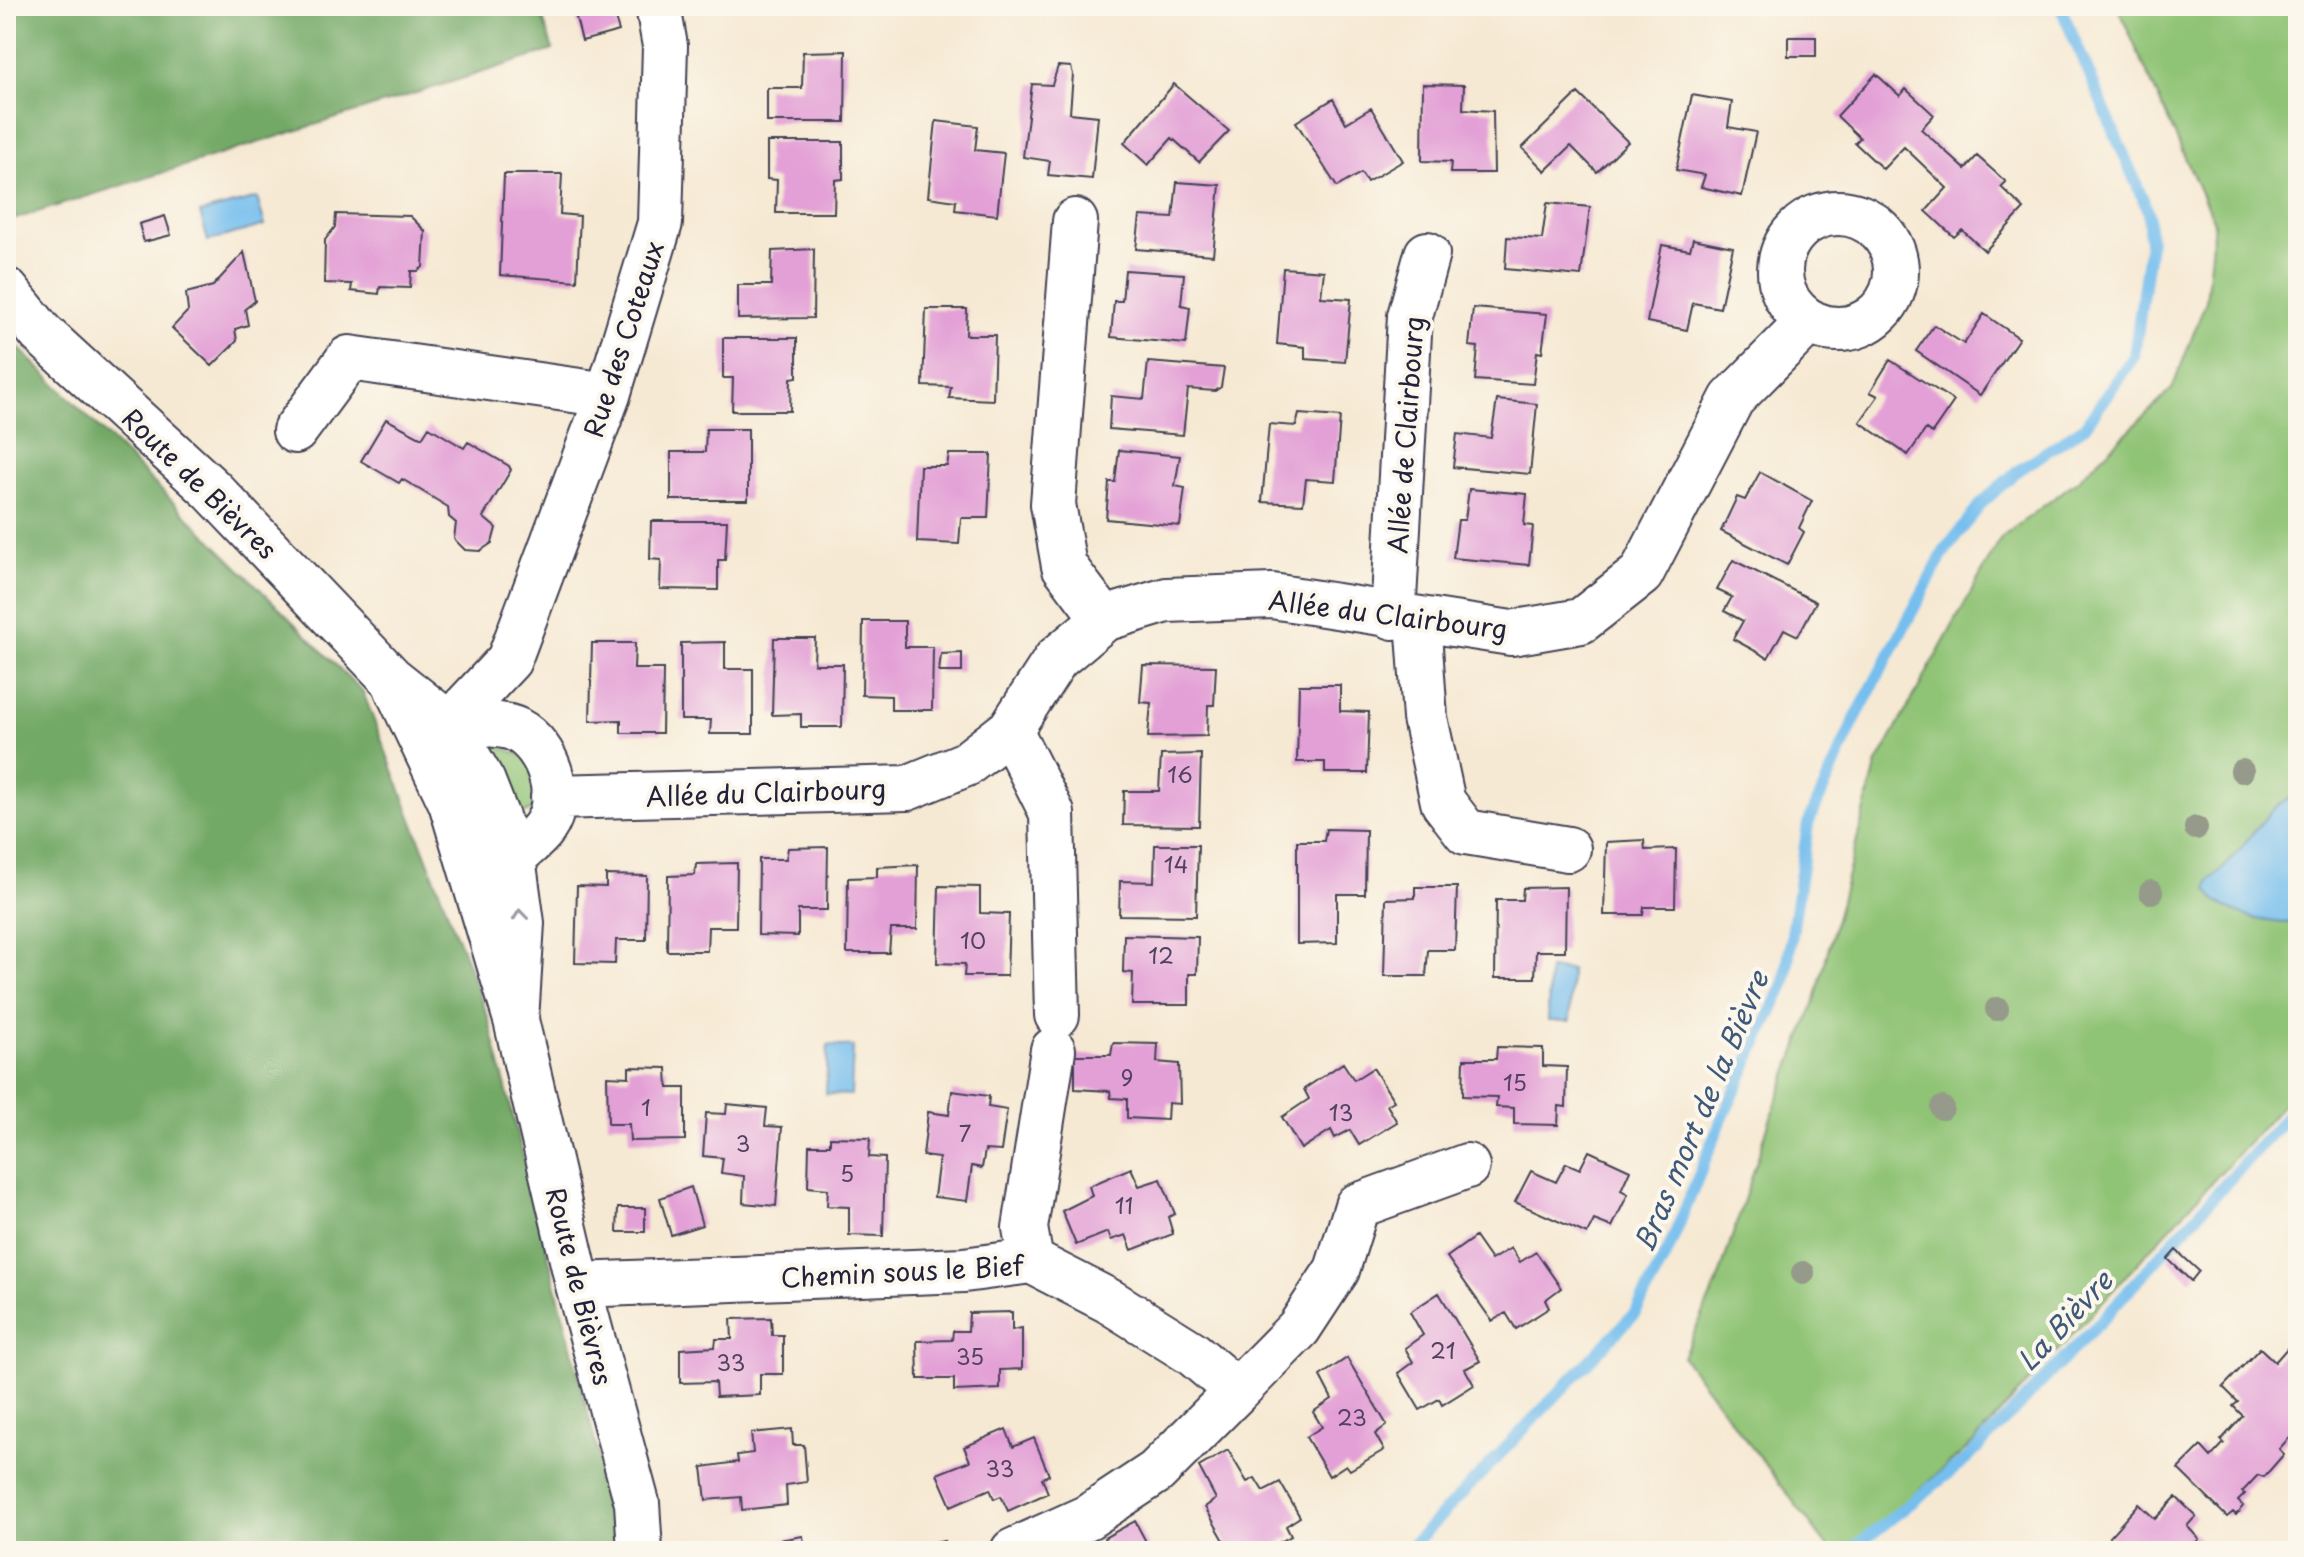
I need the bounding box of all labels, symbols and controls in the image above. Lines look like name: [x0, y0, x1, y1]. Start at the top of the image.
street label: Rue des Coteaux: [573, 236, 673, 442]
street label: Allée de Clairbourg: [1377, 315, 1433, 555]
street label: Route de Bièvres: [114, 399, 286, 567]
street label: Allée du Clairbourg: [1266, 580, 1510, 648]
house number: 16: [1167, 757, 1193, 790]
street label: Allée du Clairbourg: [645, 768, 887, 816]
house number: 14: [1164, 847, 1188, 880]
one-way arrow: [511, 908, 528, 921]
house number: 10: [960, 923, 986, 956]
house number: 12: [1148, 938, 1174, 971]
water label: Bras mort de la Bièvre: [1621, 962, 1780, 1258]
house number: 9: [1121, 1060, 1133, 1093]
house number: 15: [1503, 1065, 1527, 1098]
house number: 1: [641, 1090, 651, 1123]
house number: 13: [1329, 1095, 1353, 1128]
house number: 7: [959, 1116, 971, 1149]
house number: 3: [736, 1126, 750, 1159]
house number: 5: [840, 1156, 854, 1189]
street label: Route de Bièvres: [537, 1183, 623, 1389]
house number: 11: [1115, 1188, 1133, 1221]
street label: Chemin sous le Bief: [780, 1245, 1027, 1297]
water label: La Bièvre: [2006, 1259, 2123, 1380]
house number: 21: [1430, 1333, 1456, 1366]
house number: 35: [956, 1339, 984, 1372]
house number: 33: [717, 1345, 745, 1378]
house number: 23: [1337, 1400, 1367, 1433]
house number: 33: [986, 1451, 1014, 1484]

